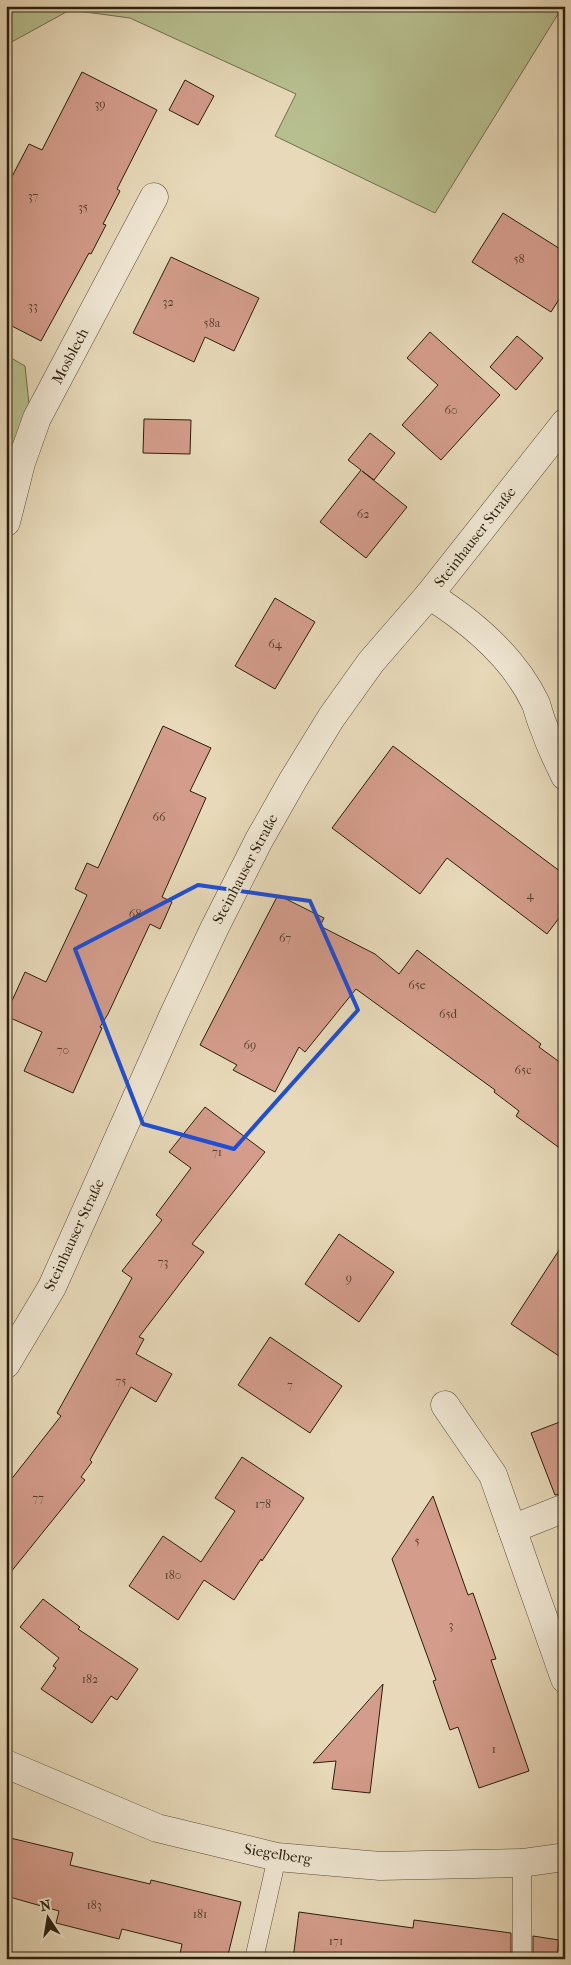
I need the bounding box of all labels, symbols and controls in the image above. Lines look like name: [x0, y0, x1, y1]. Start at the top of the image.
house number: 39: [94, 97, 106, 111]
house number: 37: [28, 189, 39, 203]
house number: 35: [78, 200, 88, 214]
house number: 58: [513, 252, 525, 266]
house number: 32: [162, 295, 174, 309]
house number: 33: [28, 299, 38, 313]
house number: 58a: [204, 316, 221, 330]
street label: Mosblech: [48, 324, 92, 387]
house number: 60: [444, 403, 458, 417]
street label: Steinhauser Straße: [430, 483, 520, 591]
house number: 62: [357, 507, 369, 521]
house number: 64: [268, 637, 283, 651]
house number: 66: [153, 810, 166, 824]
street label: Steinhauser Straße: [208, 810, 282, 927]
house number: 4: [526, 888, 534, 902]
house number: 68: [129, 907, 141, 921]
house number: 67: [279, 931, 291, 945]
house number: 65e: [408, 978, 426, 992]
house number: 65d: [439, 1007, 458, 1021]
house number: 69: [244, 1038, 256, 1052]
house number: 70: [57, 1043, 69, 1057]
house number: 65c: [515, 1063, 531, 1077]
house number: 71: [212, 1145, 222, 1159]
street label: Steinhauser Straße: [40, 1175, 108, 1294]
house number: 73: [158, 1255, 168, 1269]
house number: 9: [346, 1271, 352, 1285]
house number: 75: [116, 1374, 126, 1388]
house number: 7: [287, 1378, 293, 1392]
house number: 77: [32, 1491, 44, 1505]
house number: 178: [255, 1497, 271, 1511]
house number: 5: [414, 1534, 420, 1548]
house number: 180: [165, 1568, 181, 1582]
house number: 3: [449, 1618, 454, 1632]
house number: 182: [82, 1672, 98, 1686]
house number: 1: [492, 1742, 496, 1756]
street label: Siegelberg: [243, 1840, 314, 1868]
north arrow: [22, 1892, 72, 1942]
text: N: [38, 1896, 53, 1915]
house number: 183: [86, 1898, 102, 1912]
house number: 181: [193, 1907, 207, 1921]
house number: 171: [329, 1934, 343, 1948]

